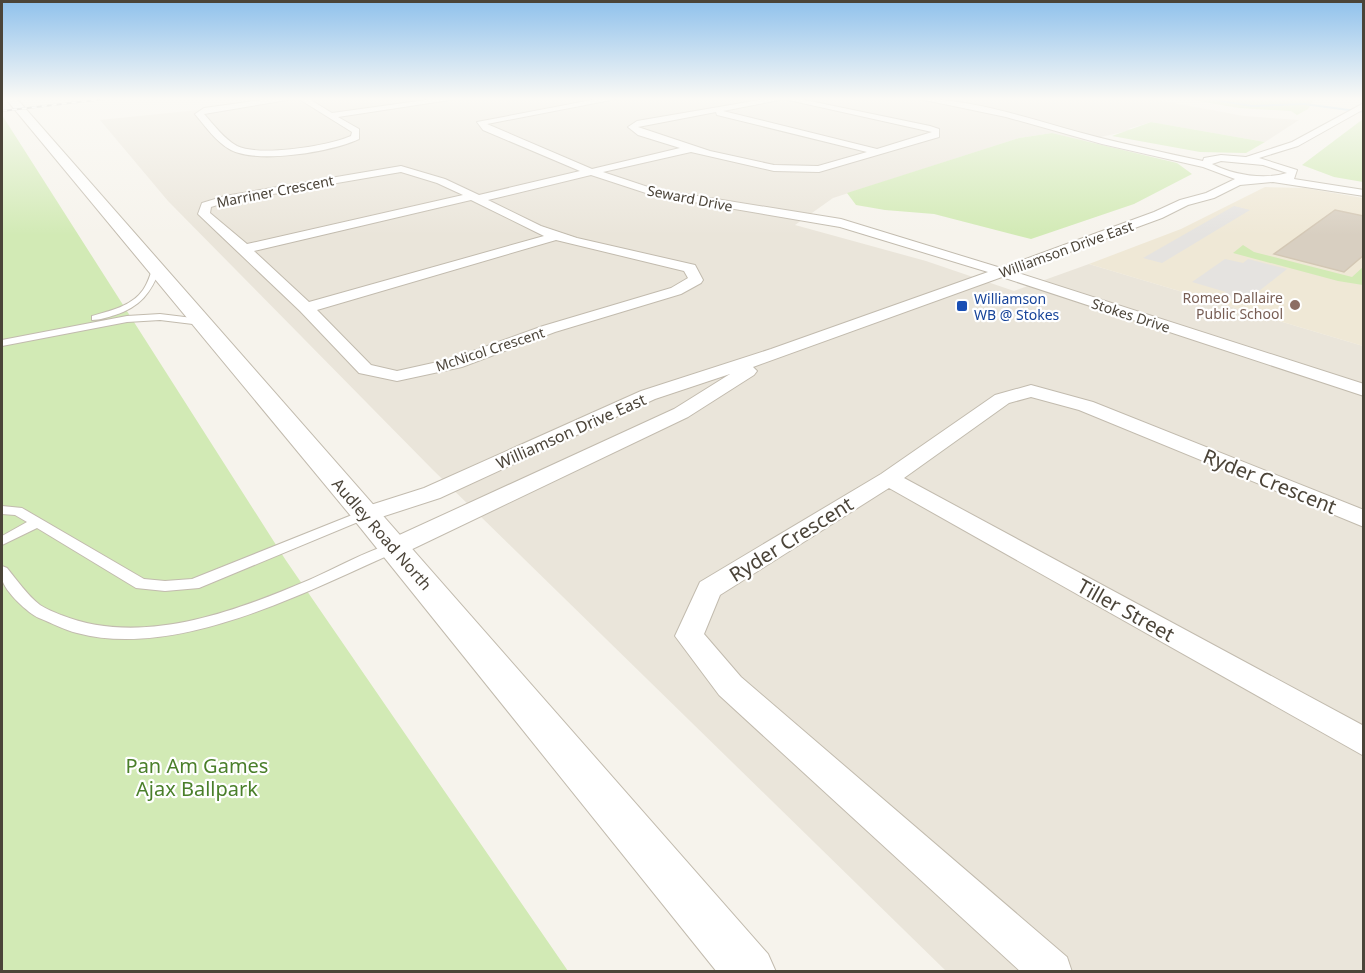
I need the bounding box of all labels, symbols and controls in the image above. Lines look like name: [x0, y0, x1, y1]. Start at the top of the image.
street label: Marriner Crescent: [215, 170, 335, 212]
street label: Seward Drive: [646, 180, 734, 216]
street label: Williamson Drive East: [996, 216, 1136, 282]
place label: Romeo Dallaire Public School: [1183, 288, 1283, 323]
place label: Williamson WB @ Stokes: [974, 289, 1060, 324]
street label: Stokes Drive: [1089, 293, 1173, 337]
marker: Romeo Dallaire Public School: [1288, 298, 1302, 312]
marker: Williamson WB @ Stokes: [955, 299, 969, 313]
street label: McNicol Crescent: [433, 322, 547, 376]
street label: Williamson Drive East: [493, 388, 650, 474]
street label: Ryder Crescent: [1199, 442, 1341, 520]
street label: Audley Road North: [327, 473, 437, 595]
street label: Ryder Crescent: [724, 490, 858, 588]
street label: Tiller Street: [1073, 572, 1179, 648]
park label: Pan Am Games Ajax Ballpark: [126, 752, 268, 802]

